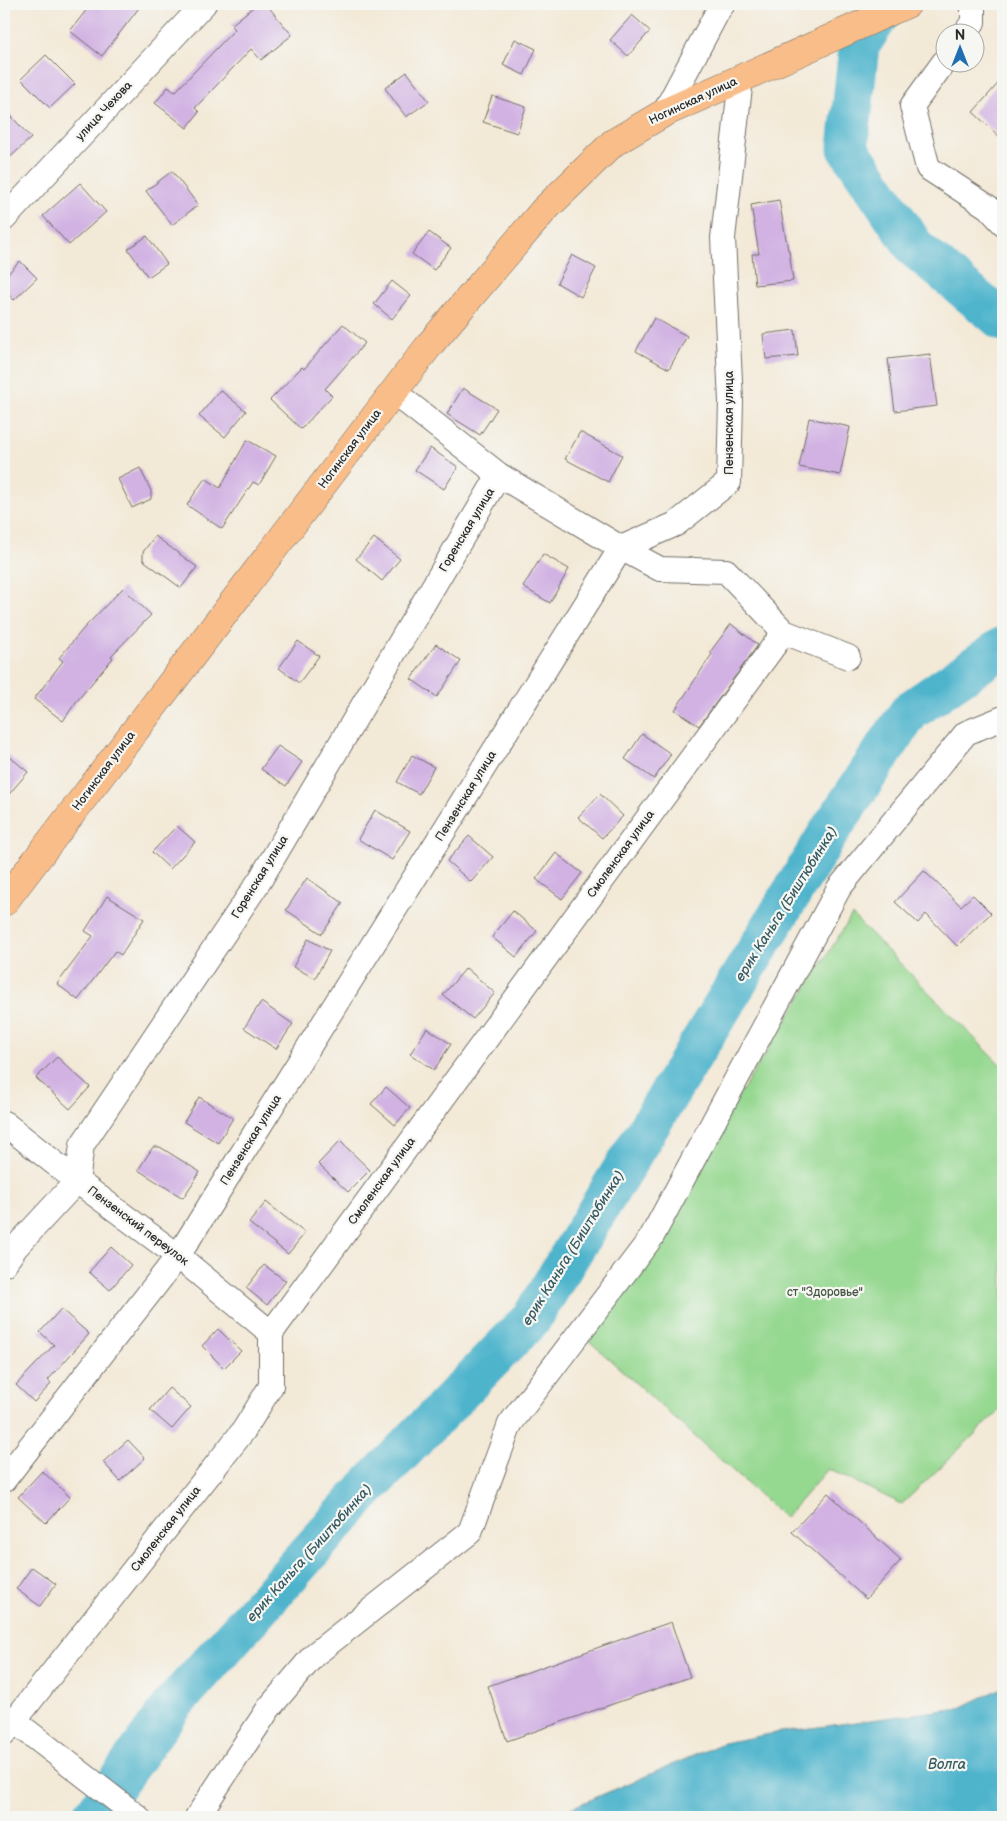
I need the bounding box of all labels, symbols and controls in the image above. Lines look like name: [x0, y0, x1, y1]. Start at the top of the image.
north arrow: [934, 22, 984, 72]
text: N: [955, 27, 965, 44]
street label: Ногинская улица: [646, 74, 740, 128]
street label: улица Чехова: [73, 78, 135, 144]
street label: Пензенская улица: [722, 371, 737, 475]
street label: Ногинская улица: [315, 406, 385, 492]
street label: Горенская улица: [436, 485, 498, 575]
street label: Ногинская улица: [69, 728, 139, 814]
street label: Пензенская улица: [432, 748, 500, 844]
street label: Смоленская улица: [584, 807, 658, 901]
water label: ерик Каньга (Биштюбинка): [731, 823, 841, 984]
street label: Горенская улица: [228, 833, 292, 921]
street label: Пензенская улица: [217, 1092, 285, 1188]
street label: Смоленская улица: [345, 1134, 419, 1228]
water label: ерик Каньга (Биштюбинка): [518, 1167, 628, 1328]
street label: Пензенский переулок: [84, 1183, 192, 1269]
park label: ст "Здоровье": [787, 1285, 863, 1300]
water label: ерик Каньга (Биштюбинка): [243, 1480, 376, 1625]
street label: Смоленская улица: [128, 1483, 204, 1575]
water label: Волга: [928, 1756, 966, 1773]

